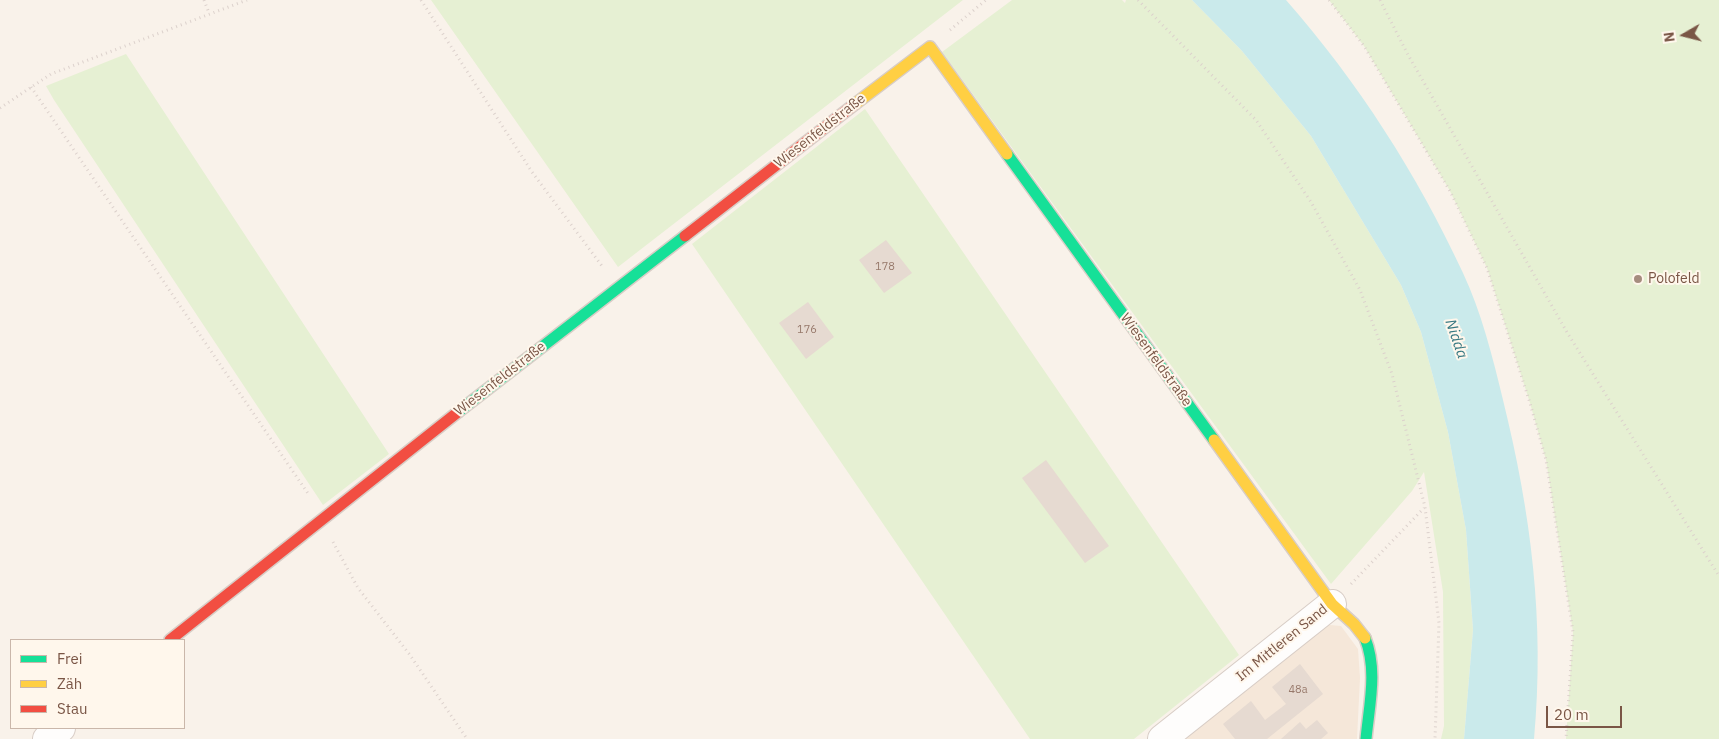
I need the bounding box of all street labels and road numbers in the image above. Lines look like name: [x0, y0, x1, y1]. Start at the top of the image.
street label: Wiesenfeldstraße: [771, 90, 869, 172]
street label: Wiesenfeldstraße: [1117, 310, 1195, 410]
street label: Wiesenfeldstraße: [451, 338, 549, 420]
street label: Im Mittleren Sand: [1233, 601, 1331, 685]

